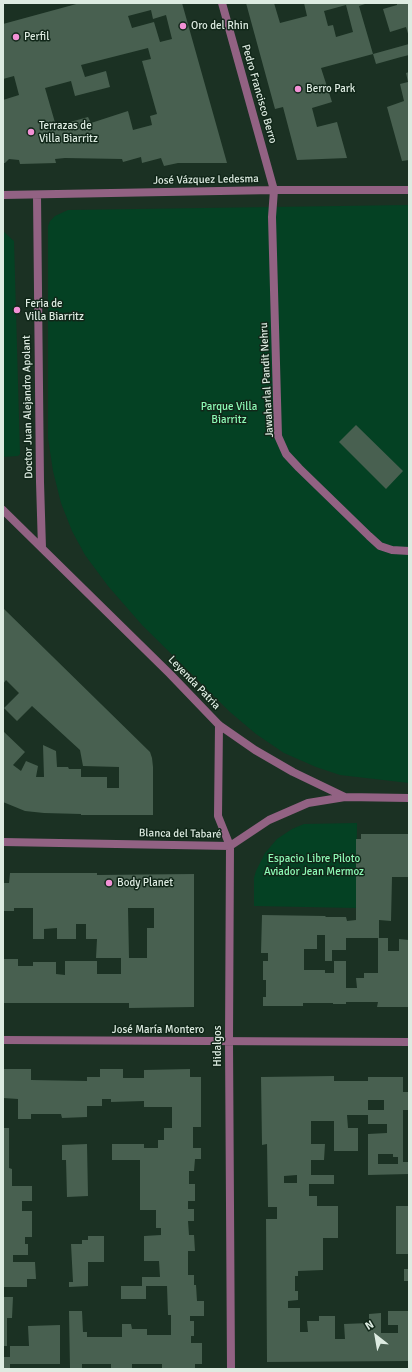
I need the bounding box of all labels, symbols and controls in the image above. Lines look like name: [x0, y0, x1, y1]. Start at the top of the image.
place label: Oro del Rhin: [191, 19, 249, 33]
marker: Oro del Rhin: [178, 21, 188, 31]
place label: Perfil: [24, 30, 49, 44]
marker: Perfil: [11, 32, 21, 42]
street label: Pedro Francisco Berro: [239, 43, 279, 145]
place label: Berro Park: [306, 82, 355, 96]
marker: Berro Park: [293, 84, 303, 94]
place label: Terrazas de Villa Biarritz: [39, 119, 98, 145]
marker: Terrazas de Villa Biarritz: [26, 127, 36, 137]
street label: José Vázquez Ledesma: [153, 172, 259, 188]
place label: Feria de Villa Biarritz: [25, 297, 84, 323]
marker: Feria de Villa Biarritz: [12, 305, 22, 315]
street label: Jawaharlal Pandit Nehru: [257, 322, 277, 438]
street label: Doctor Juan Alejandro Apolant: [20, 335, 36, 479]
park label: Parque Villa Biarritz: [201, 400, 257, 426]
street label: Leyenda Patria: [165, 654, 223, 712]
street label: Blanca del Tabaré: [139, 827, 221, 841]
park label: Espacio Libre Piloto Aviador Jean Mermoz: [264, 852, 364, 878]
place label: Body Planet: [117, 876, 173, 890]
marker: Body Planet: [104, 878, 114, 888]
street label: José María Montero: [112, 1023, 204, 1037]
street label: Hidalgos: [211, 1025, 225, 1067]
north arrow: [356, 1316, 396, 1356]
text: N: [363, 1318, 376, 1333]

